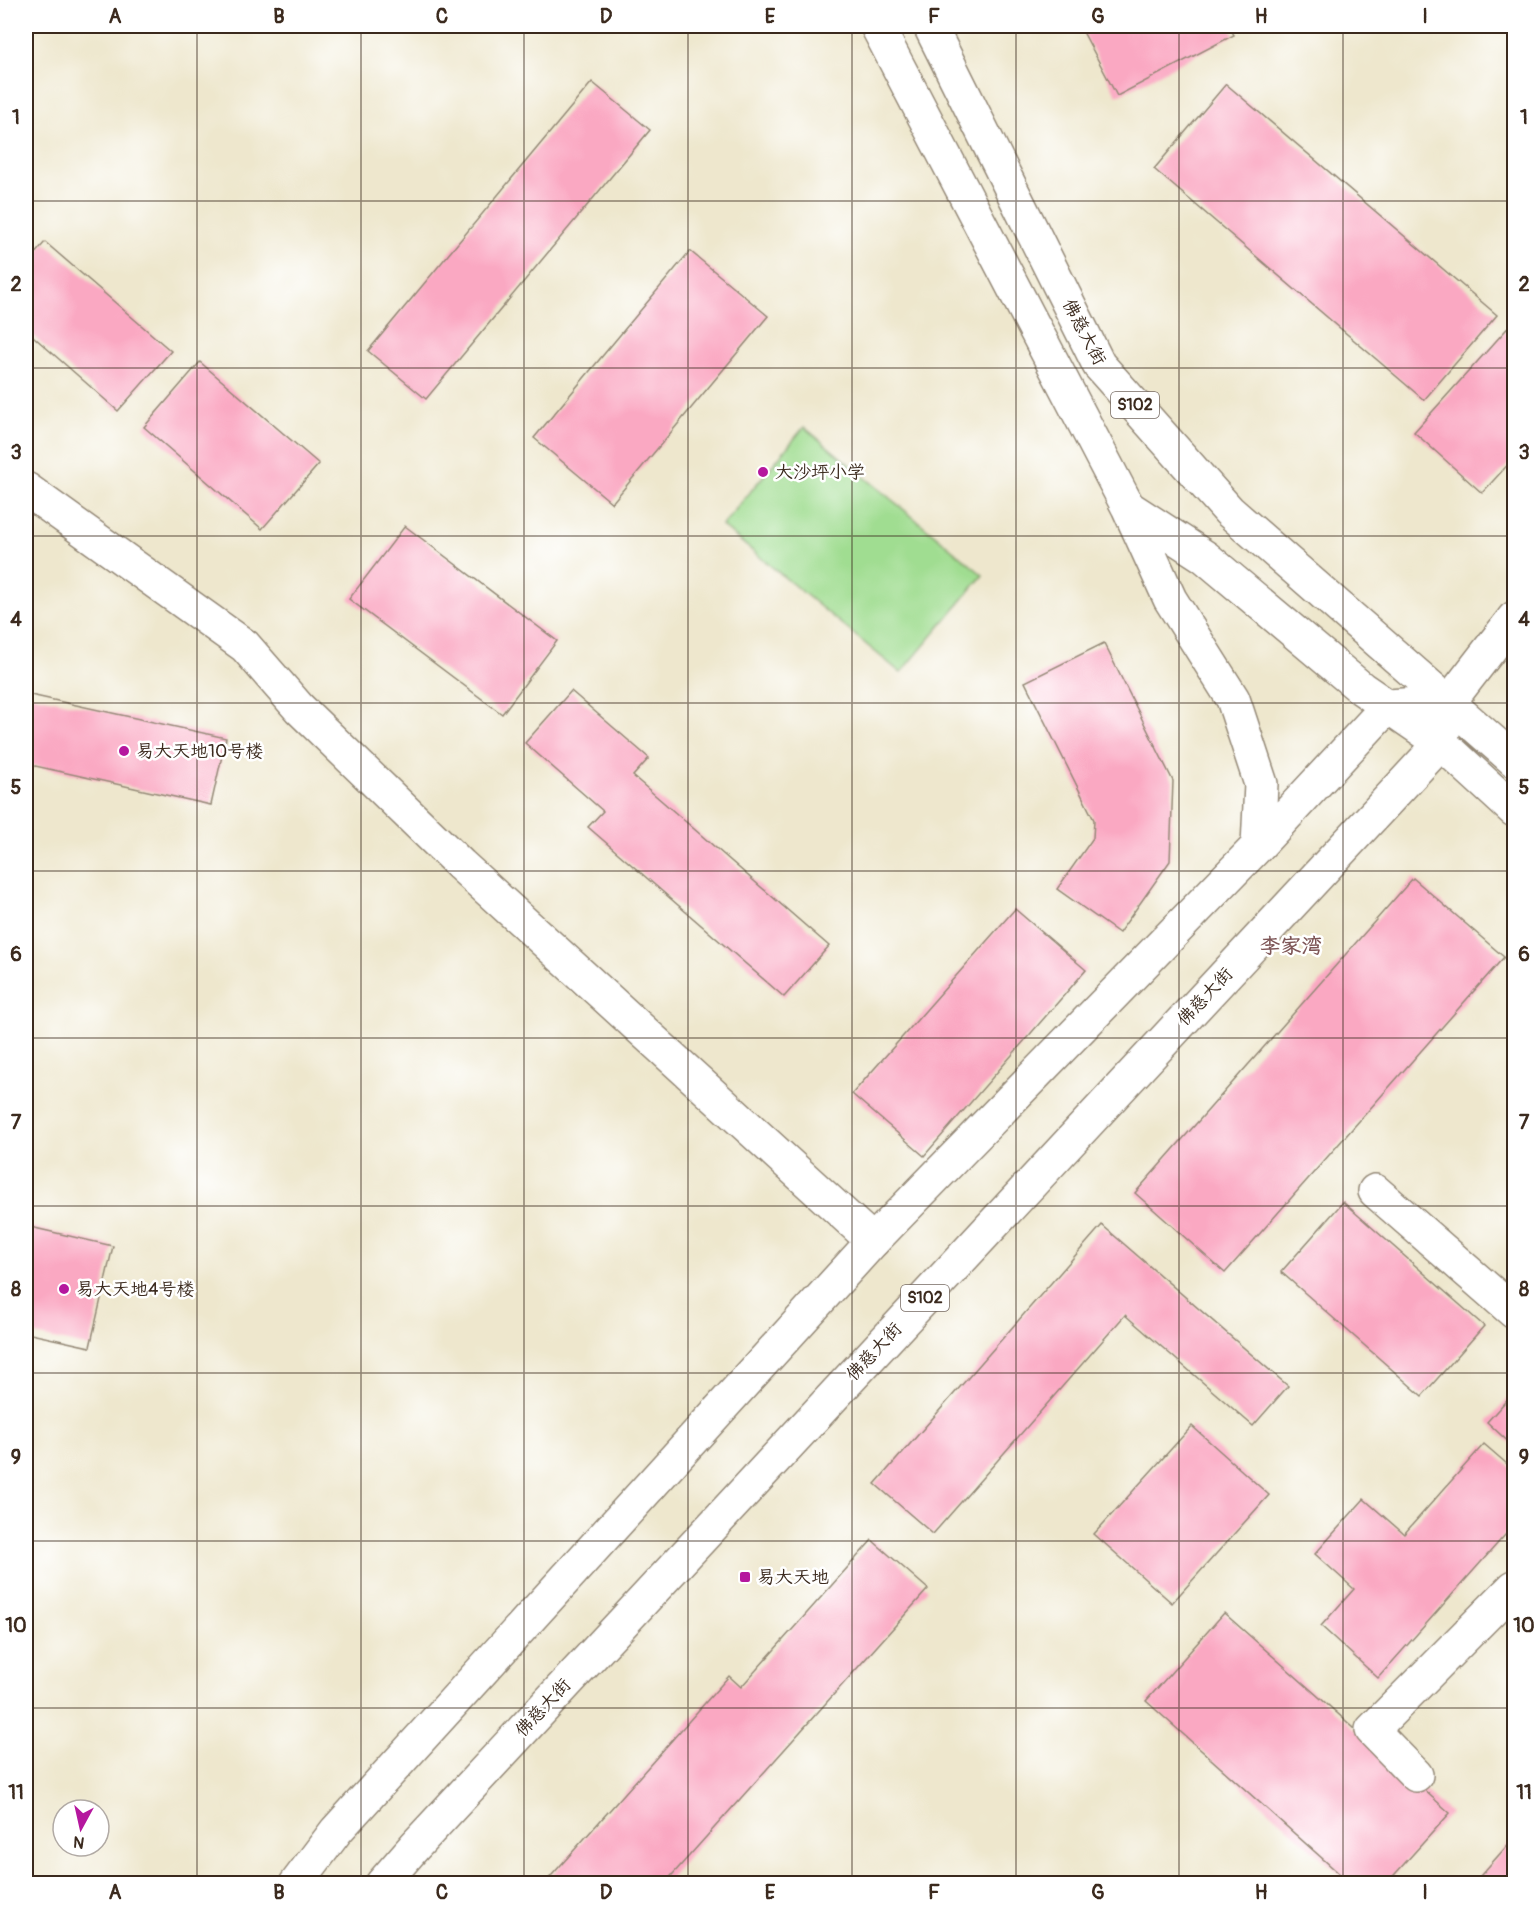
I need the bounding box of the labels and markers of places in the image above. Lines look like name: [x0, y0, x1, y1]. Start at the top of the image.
place label: 大沙坪小学: [775, 461, 865, 484]
marker: 大沙坪小学: [756, 465, 770, 479]
place label: 易大天地10号楼: [136, 740, 263, 763]
marker: 易大天地10号楼: [117, 744, 131, 758]
place label: 易大天地4号楼: [76, 1278, 194, 1301]
marker: 易大天地4号楼: [57, 1282, 71, 1296]
place label: 易大天地: [757, 1566, 829, 1589]
marker: 易大天地: [738, 1570, 752, 1584]

